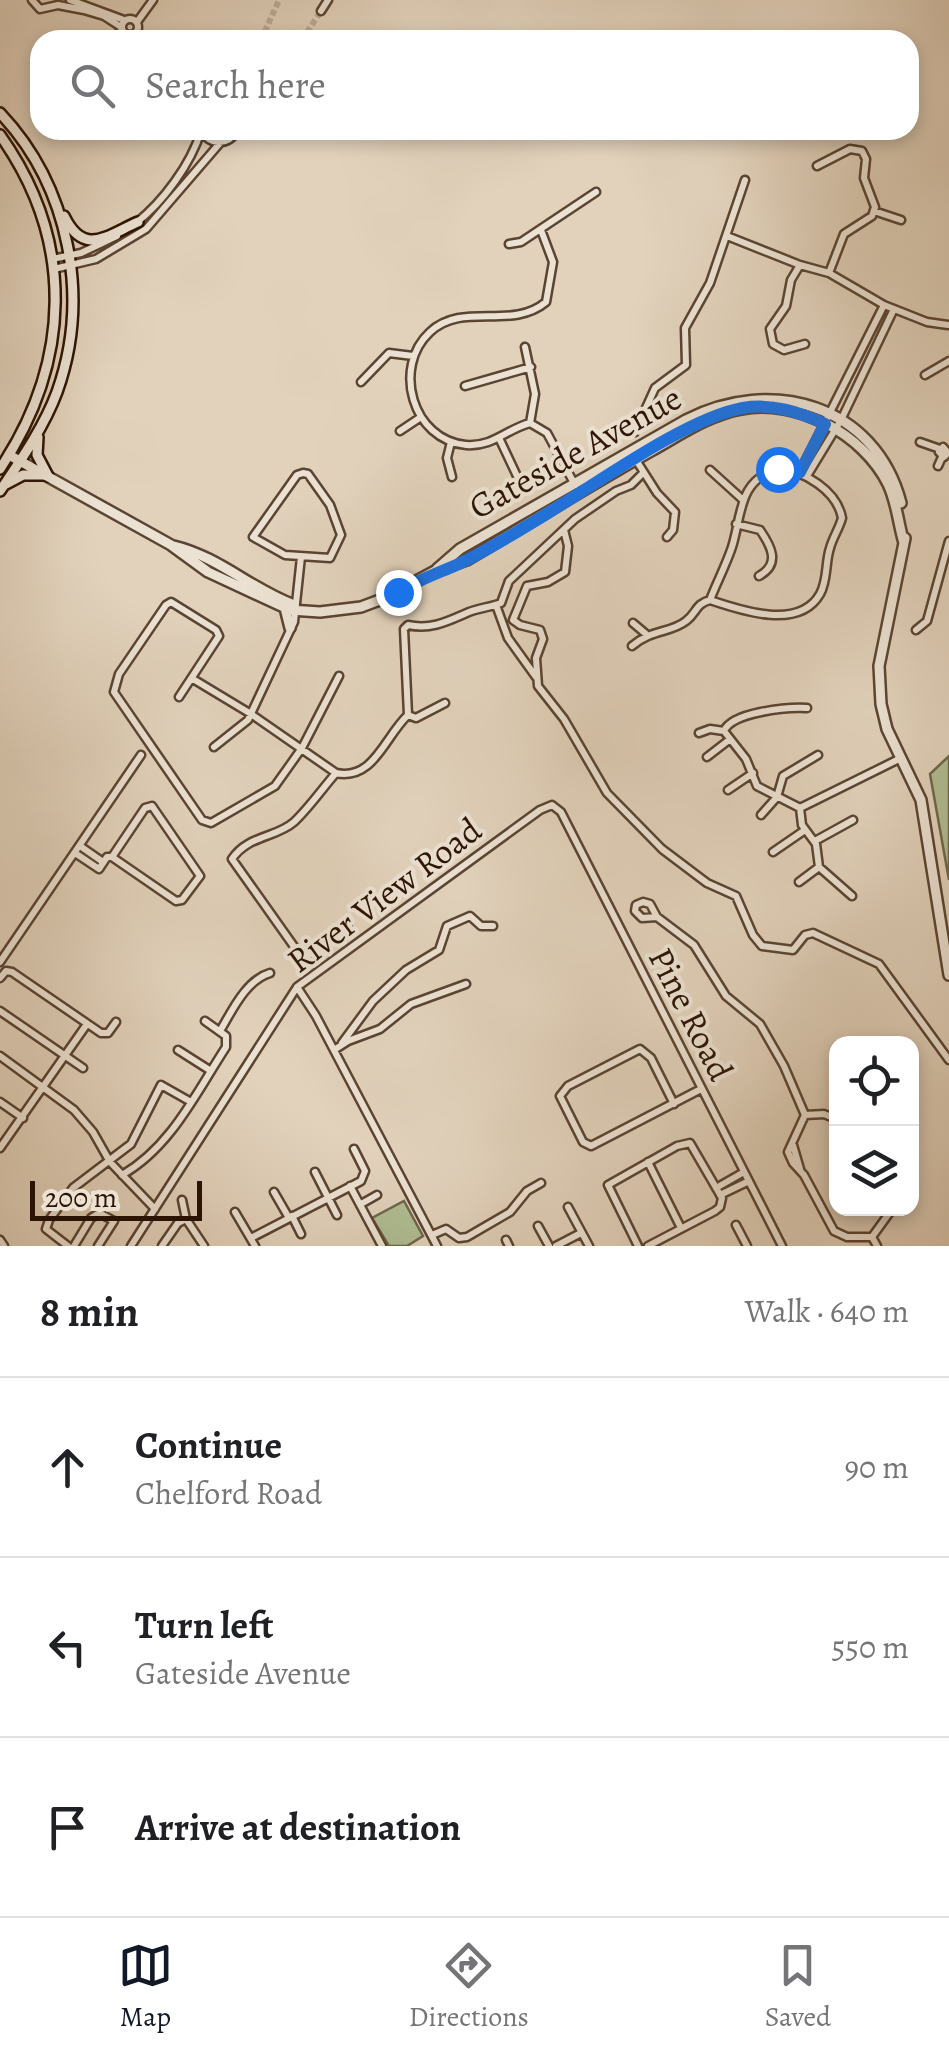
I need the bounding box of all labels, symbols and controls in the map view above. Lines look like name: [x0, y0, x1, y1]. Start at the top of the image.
search box: [30, 30, 919, 140]
icon: search: [65, 58, 120, 113]
text: Search here: [145, 59, 326, 111]
street label: Gateside Avenue: [460, 374, 690, 530]
route start: [756, 447, 802, 493]
route end: [376, 570, 422, 616]
street label: River View Road: [277, 806, 491, 984]
street label: Pine Road: [637, 939, 745, 1089]
map controls: [829, 1036, 919, 1216]
button: locate: [829, 1036, 919, 1126]
button: layers: [829, 1126, 919, 1216]
scale bar: [30, 1176, 202, 1220]
text: 200 m: [45, 1179, 117, 1217]
text: 8 min: [40, 1283, 139, 1340]
text: Walk · 640 m: [745, 1289, 909, 1333]
text: Continue: [135, 1419, 282, 1471]
icon: ahead: [40, 1440, 95, 1495]
text: 90 m: [844, 1445, 909, 1489]
text: Chelford Road: [135, 1471, 322, 1515]
text: Turn left: [135, 1599, 274, 1651]
icon: left: [40, 1620, 95, 1675]
text: 550 m: [831, 1625, 909, 1669]
text: Gateside Avenue: [135, 1651, 351, 1695]
icon: arrive: [40, 1800, 95, 1855]
text: Arrive at destination: [135, 1801, 461, 1853]
tab: Map: [118, 1938, 173, 2036]
tab: Directions: [409, 1938, 529, 2036]
tab: Saved: [765, 1938, 831, 2036]

